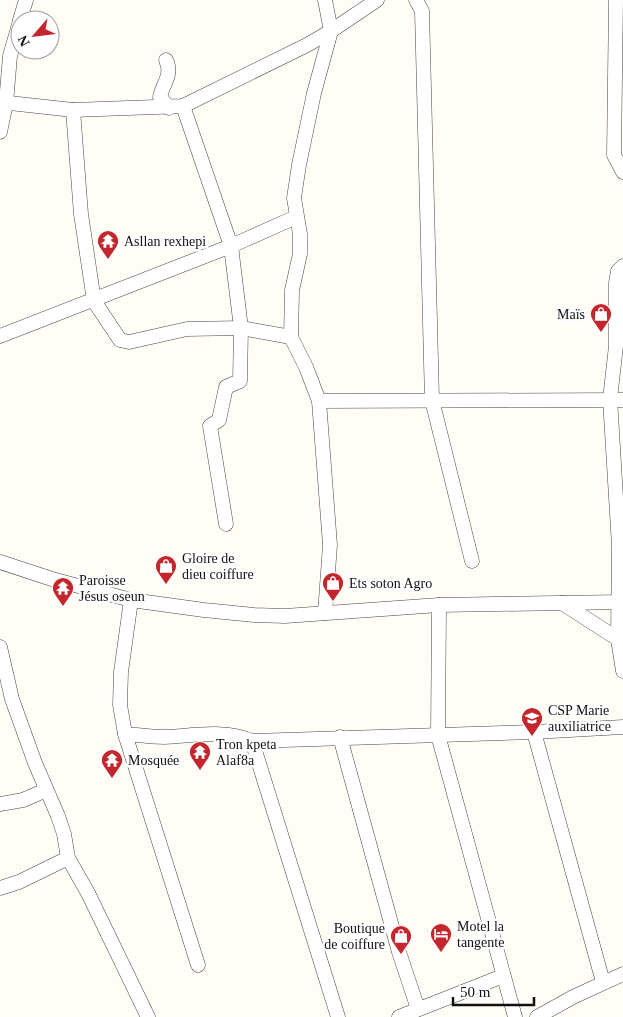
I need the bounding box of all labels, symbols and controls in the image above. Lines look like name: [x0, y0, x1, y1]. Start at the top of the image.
north arrow: [10, 10, 60, 60]
text: N: [15, 33, 33, 49]
temple icon: Asllan rexhepi: [96, 229, 120, 260]
place label: Asllan rexhepi: [124, 234, 206, 249]
shop icon: Maïs: [589, 302, 613, 333]
place label: Maïs: [557, 307, 585, 322]
place label: Gloire de dieu coiffure: [182, 551, 254, 582]
shop icon: Gloire de dieu coiffure: [154, 554, 178, 585]
shop icon: Ets soton Agro: [321, 571, 345, 602]
place label: Paroisse Jésus oseun: [79, 573, 145, 604]
temple icon: Paroisse Jésus oseun: [51, 576, 75, 607]
place label: Ets soton Agro: [349, 576, 432, 591]
place label: CSP Marie auxiliatrice: [548, 703, 611, 734]
school or university icon: CSP Marie auxiliatrice: [520, 706, 544, 737]
place label: Tron kpeta Alaf8a: [216, 737, 277, 768]
temple icon: Tron kpeta Alaf8a: [188, 740, 212, 771]
temple icon: Mosquée: [100, 748, 124, 779]
place label: Mosquée: [128, 753, 179, 768]
place label: Motel la tangente: [457, 919, 505, 950]
place label: Boutique de coiffure: [324, 921, 385, 952]
hotel icon: Motel la tangente: [429, 922, 453, 953]
shop icon: Boutique de coiffure: [389, 924, 413, 955]
scale bar: [453, 974, 534, 1006]
text: 50 m: [460, 984, 491, 1000]

